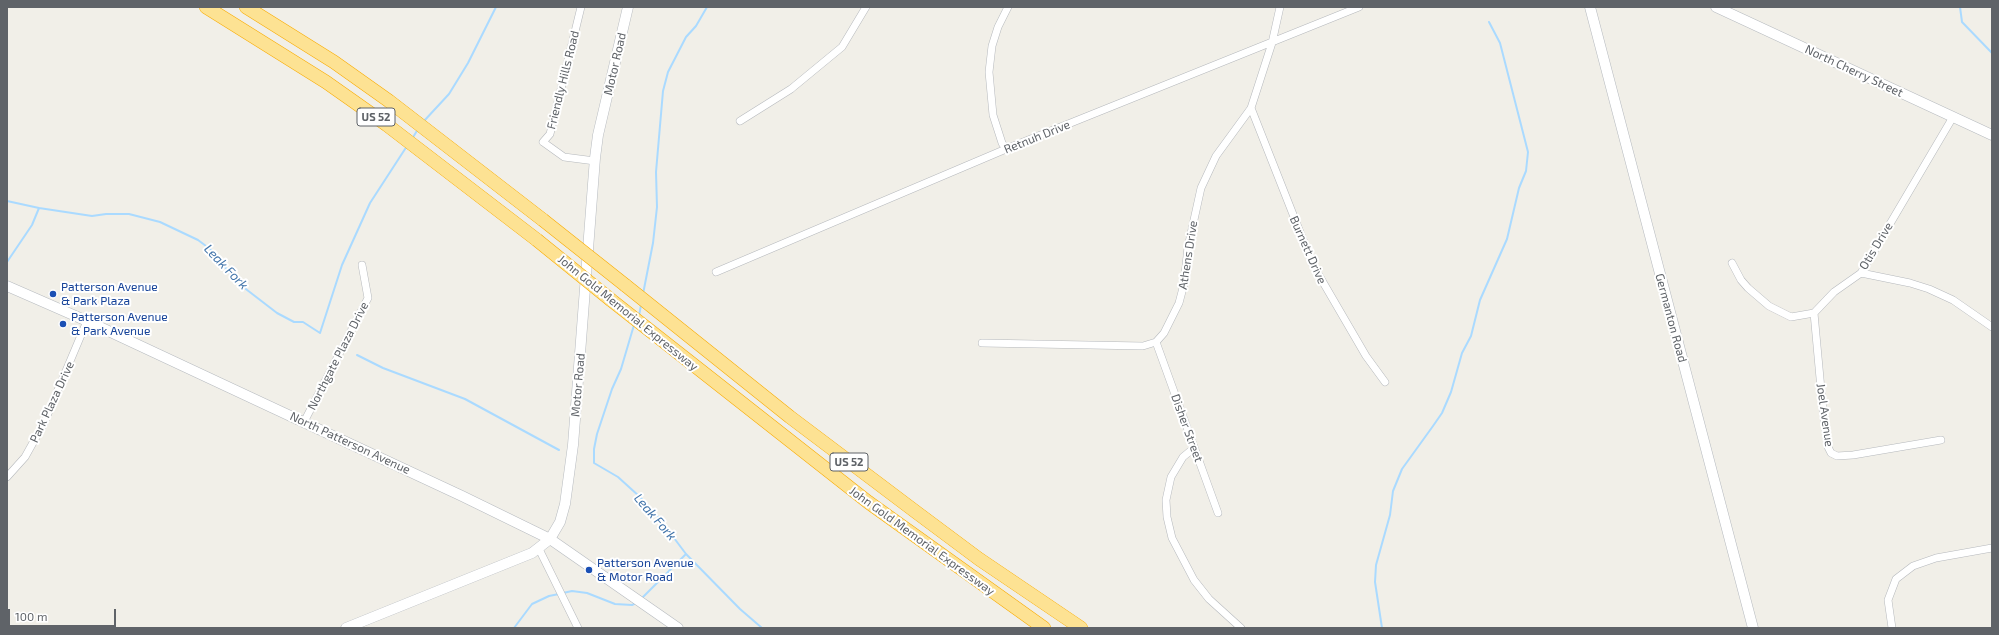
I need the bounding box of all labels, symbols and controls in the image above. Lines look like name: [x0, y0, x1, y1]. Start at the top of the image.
street label: Friendly Hills Road: [544, 29, 582, 131]
street label: Motor Road: [601, 31, 629, 97]
street label: North Cherry Street: [1803, 42, 1905, 100]
road number: US 52: [357, 108, 395, 126]
street label: Retnuh Drive: [1002, 117, 1072, 157]
street label: Burnett Drive: [1287, 214, 1329, 286]
street label: Athens Drive: [1175, 220, 1201, 290]
street label: Otis Drive: [1856, 220, 1896, 272]
water label: Leak Fork: [201, 241, 251, 293]
street label: John Gold Memorial Expressway: [555, 252, 701, 374]
street label: Germanton Road: [1652, 272, 1690, 364]
place label: Patterson Avenue & Park Plaza: [61, 280, 158, 308]
marker: Patterson Avenue & Park Plaza: [48, 289, 58, 299]
street label: Northgate Plaza Drive: [304, 299, 372, 413]
place label: Patterson Avenue & Park Avenue: [71, 310, 168, 338]
marker: Patterson Avenue & Park Avenue: [58, 319, 68, 329]
street label: Motor Road: [568, 353, 588, 417]
street label: Park Plaza Drive: [27, 359, 77, 445]
street label: Joel Avenue: [1813, 382, 1837, 448]
street label: Disher Street: [1168, 392, 1206, 464]
street label: North Patterson Avenue: [288, 409, 412, 477]
road number: US 52: [830, 453, 868, 471]
street label: John Gold Memorial Expressway: [847, 483, 997, 599]
water label: Leak Fork: [631, 490, 679, 544]
place label: Patterson Avenue & Motor Road: [597, 556, 694, 584]
marker: Patterson Avenue & Motor Road: [584, 565, 594, 575]
scale bar: [10, 601, 118, 627]
text: 100 m: [15, 609, 47, 623]

